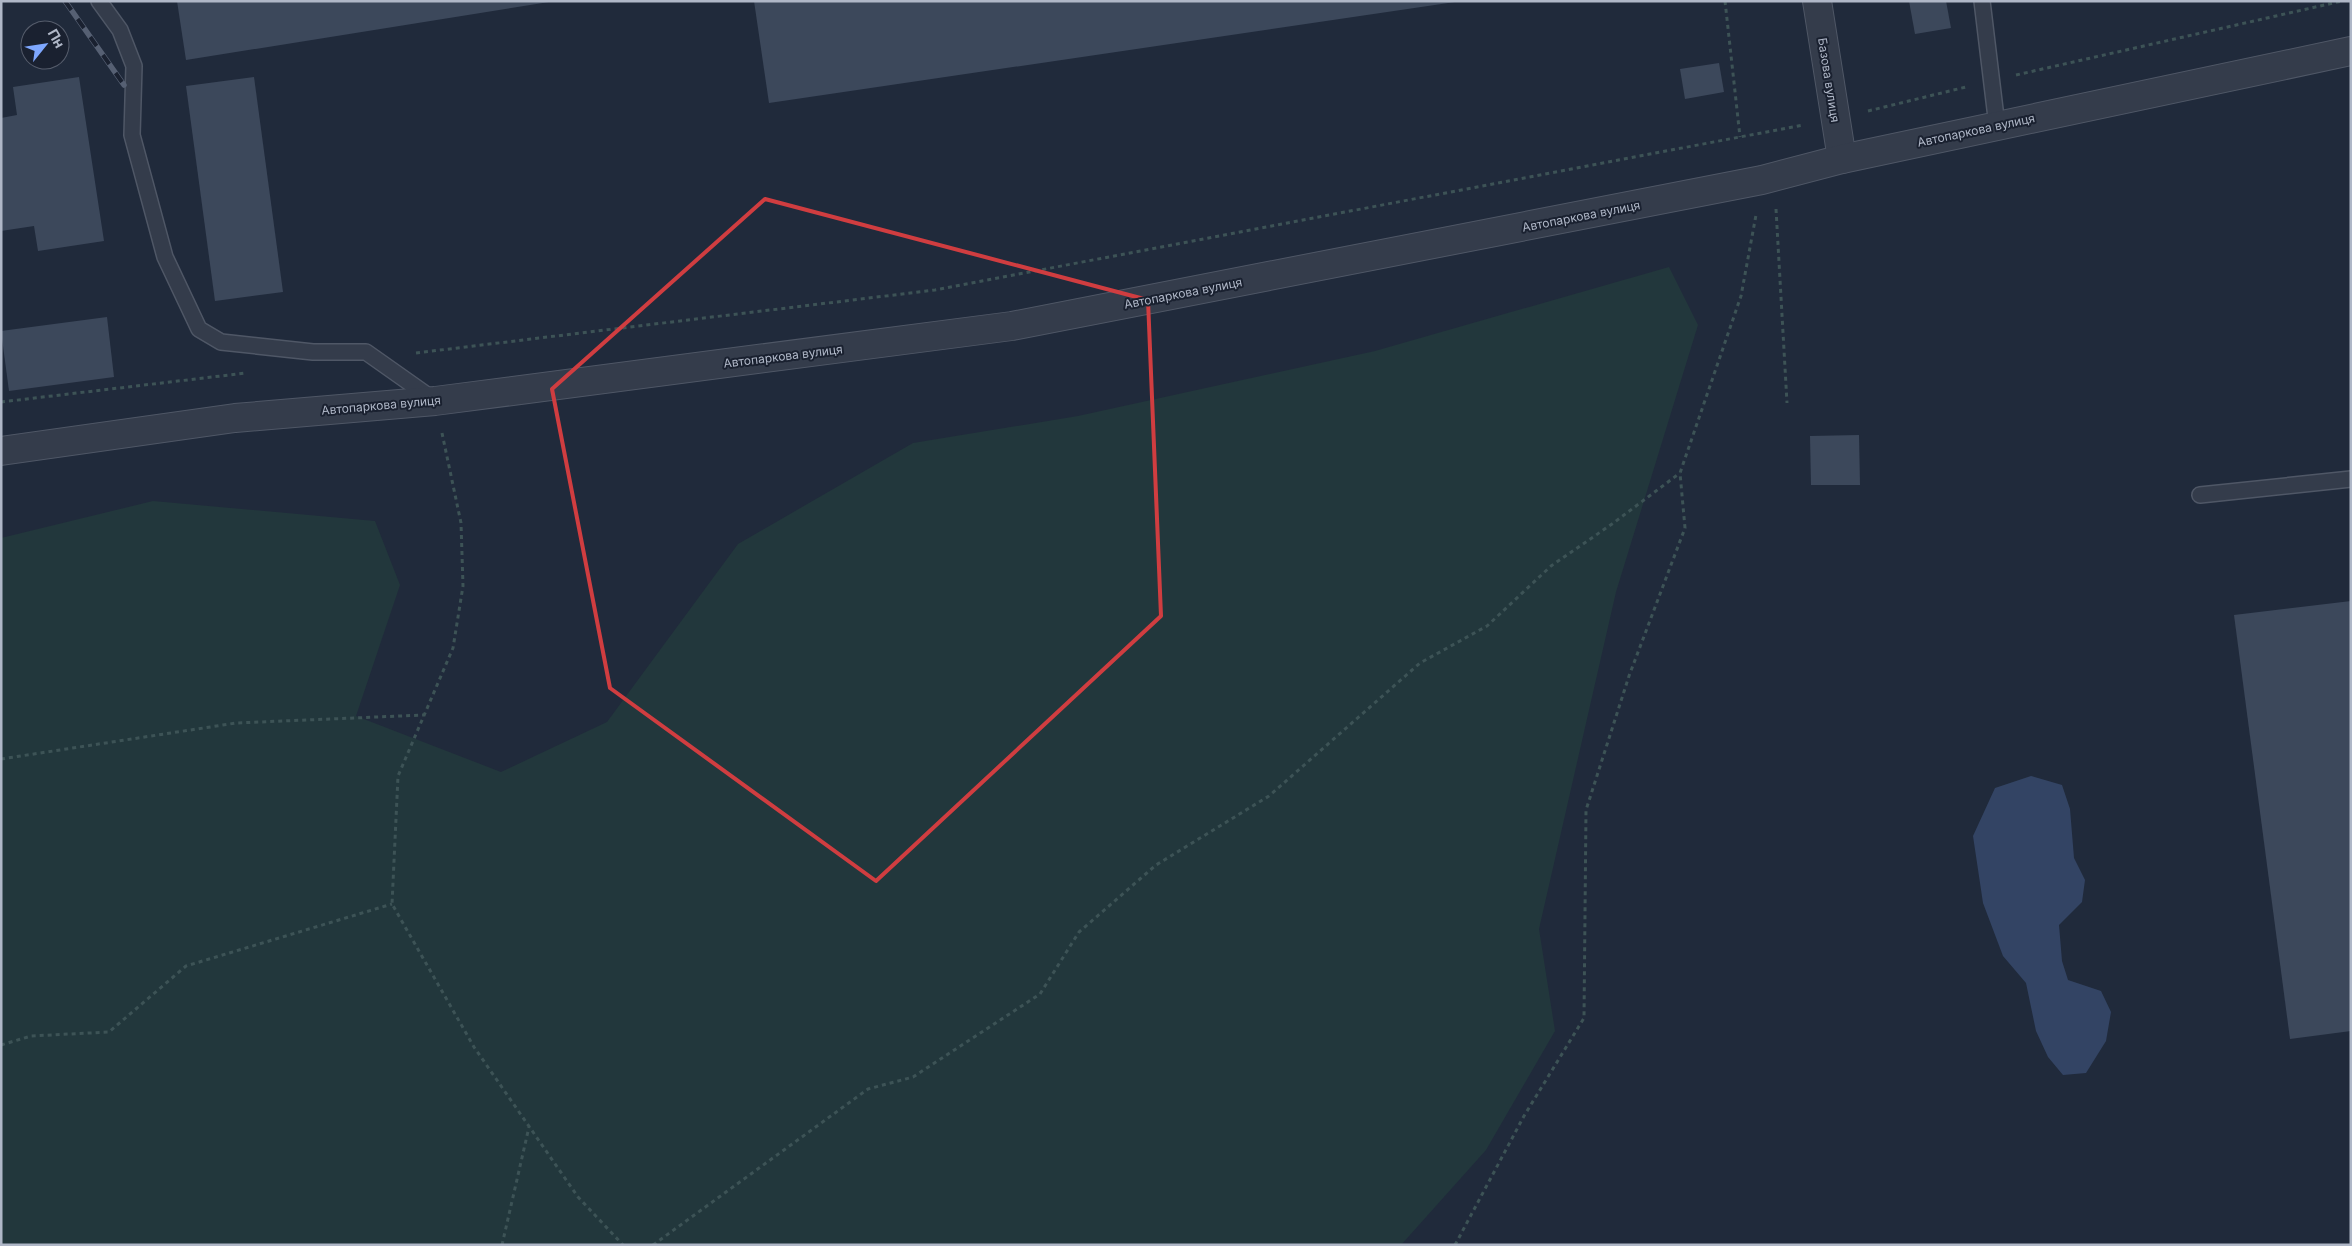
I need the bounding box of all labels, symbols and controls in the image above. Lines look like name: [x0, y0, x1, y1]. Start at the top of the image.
north arrow: [20, 20, 70, 70]
text: Пн: [45, 26, 69, 51]
street label: Базова вулиця: [1815, 37, 1843, 123]
street label: Автопаркова вулиця: [1916, 110, 2036, 150]
street label: Автопаркова вулиця: [1521, 197, 1641, 235]
street label: Автопаркова вулиця: [1123, 274, 1243, 312]
street label: Автопаркова вулиця: [723, 341, 843, 371]
street label: Автопаркова вулиця: [321, 392, 441, 418]

